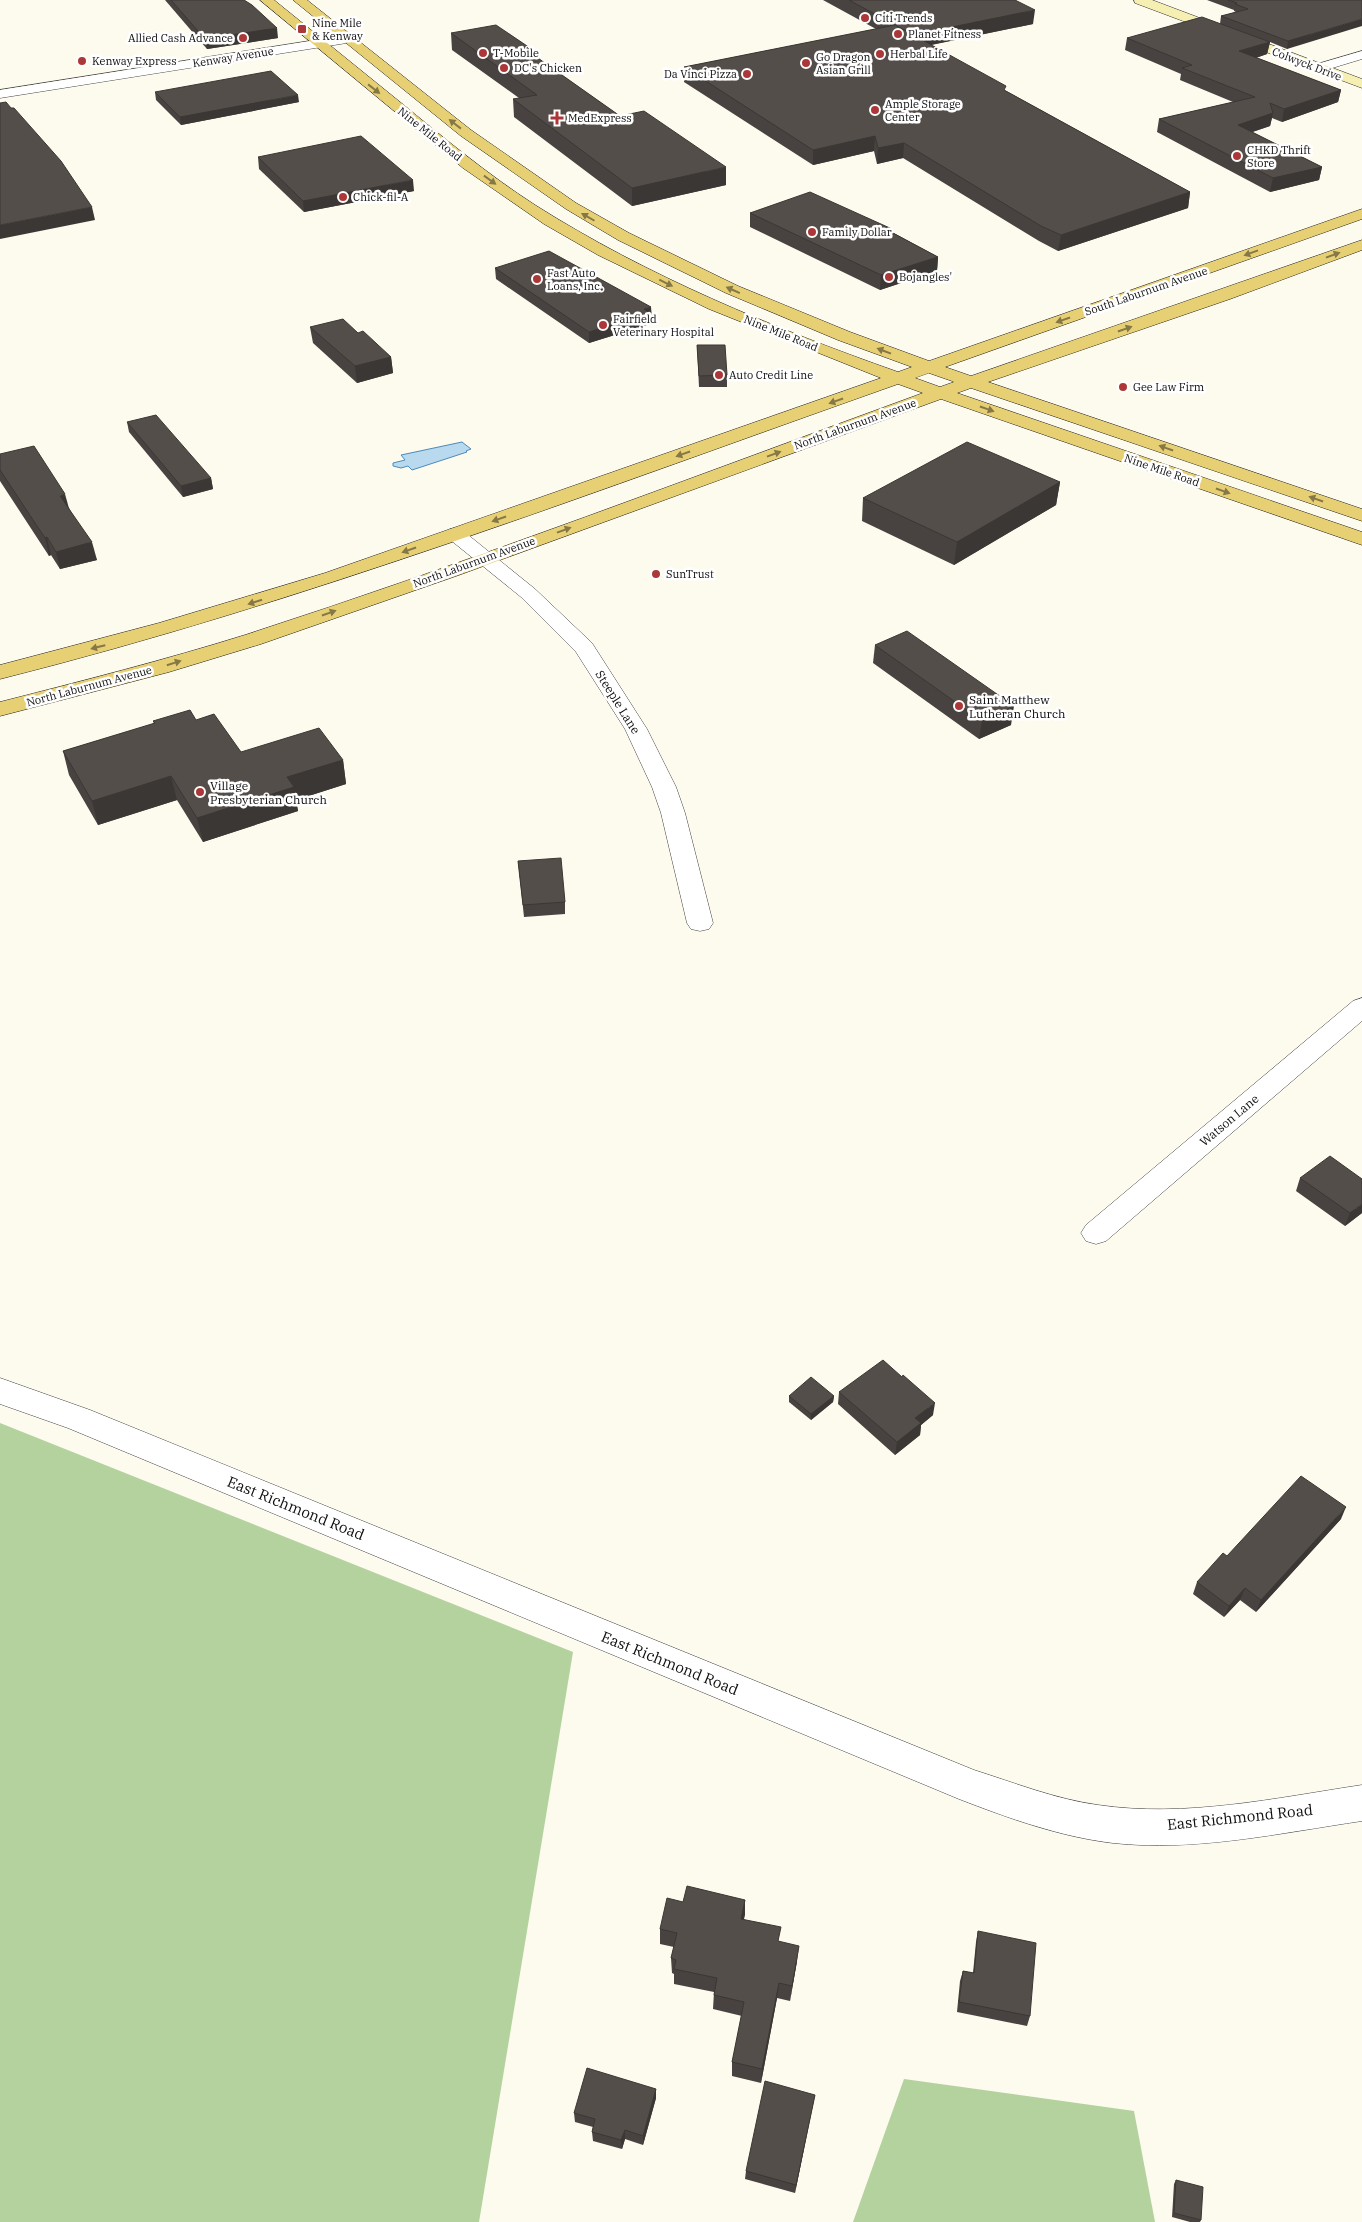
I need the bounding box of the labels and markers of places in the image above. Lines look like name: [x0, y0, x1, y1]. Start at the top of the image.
place label: Citi Trends: [875, 11, 932, 25]
marker: Citi Trends: [859, 12, 871, 24]
place label: Nine Mile & Kenway: [312, 16, 363, 43]
marker: Nine Mile & Kenway: [296, 23, 308, 35]
place label: Planet Fitness: [908, 27, 981, 41]
marker: Planet Fitness: [892, 28, 904, 40]
place label: Allied Cash Advance: [128, 31, 233, 45]
marker: Allied Cash Advance: [237, 32, 249, 44]
place label: T-Mobile: [493, 46, 539, 60]
marker: T-Mobile: [477, 47, 489, 59]
place label: Herbal Life: [890, 47, 948, 61]
marker: Herbal Life: [874, 48, 886, 60]
place label: Go Dragon Asian Grill: [816, 50, 871, 77]
place label: Kenway Express: [92, 54, 177, 68]
marker: Kenway Express: [76, 55, 88, 67]
marker: Go Dragon Asian Grill: [800, 57, 812, 69]
place label: DC's Chicken: [514, 61, 582, 75]
marker: DC's Chicken: [498, 62, 510, 74]
place label: Da Vinci Pizza: [664, 67, 737, 81]
marker: Da Vinci Pizza: [741, 68, 753, 80]
place label: Ample Storage Center: [885, 97, 961, 124]
marker: Ample Storage Center: [869, 104, 881, 116]
marker: MedExpress: [550, 111, 564, 125]
place label: MedExpress: [568, 111, 632, 125]
place label: CHKD Thrift Store: [1247, 143, 1311, 170]
marker: CHKD Thrift Store: [1231, 150, 1243, 162]
place label: Chick-fil-A: [353, 190, 409, 204]
marker: Chick-fil-A: [337, 191, 349, 203]
place label: Family Dollar: [822, 225, 892, 239]
marker: Family Dollar: [806, 226, 818, 238]
place label: Fast Auto Loans, Inc.: [547, 266, 603, 293]
place label: Bojangles': [899, 270, 952, 284]
marker: Bojangles': [883, 271, 895, 283]
marker: Fast Auto Loans, Inc.: [531, 273, 543, 285]
place label: Fairfield Veterinary Hospital: [613, 312, 714, 339]
marker: Fairfield Veterinary Hospital: [597, 319, 609, 331]
place label: Auto Credit Line: [729, 368, 813, 382]
marker: Auto Credit Line: [713, 369, 725, 381]
place label: Gee Law Firm: [1133, 380, 1205, 394]
marker: Gee Law Firm: [1117, 381, 1129, 393]
place label: SunTrust: [666, 567, 714, 581]
marker: SunTrust: [650, 568, 662, 580]
place label: Saint Matthew Lutheran Church: [969, 692, 1066, 721]
marker: Saint Matthew Lutheran Church: [953, 700, 965, 712]
place label: Village Presbyterian Church: [210, 778, 328, 807]
marker: Village Presbyterian Church: [194, 786, 206, 798]

